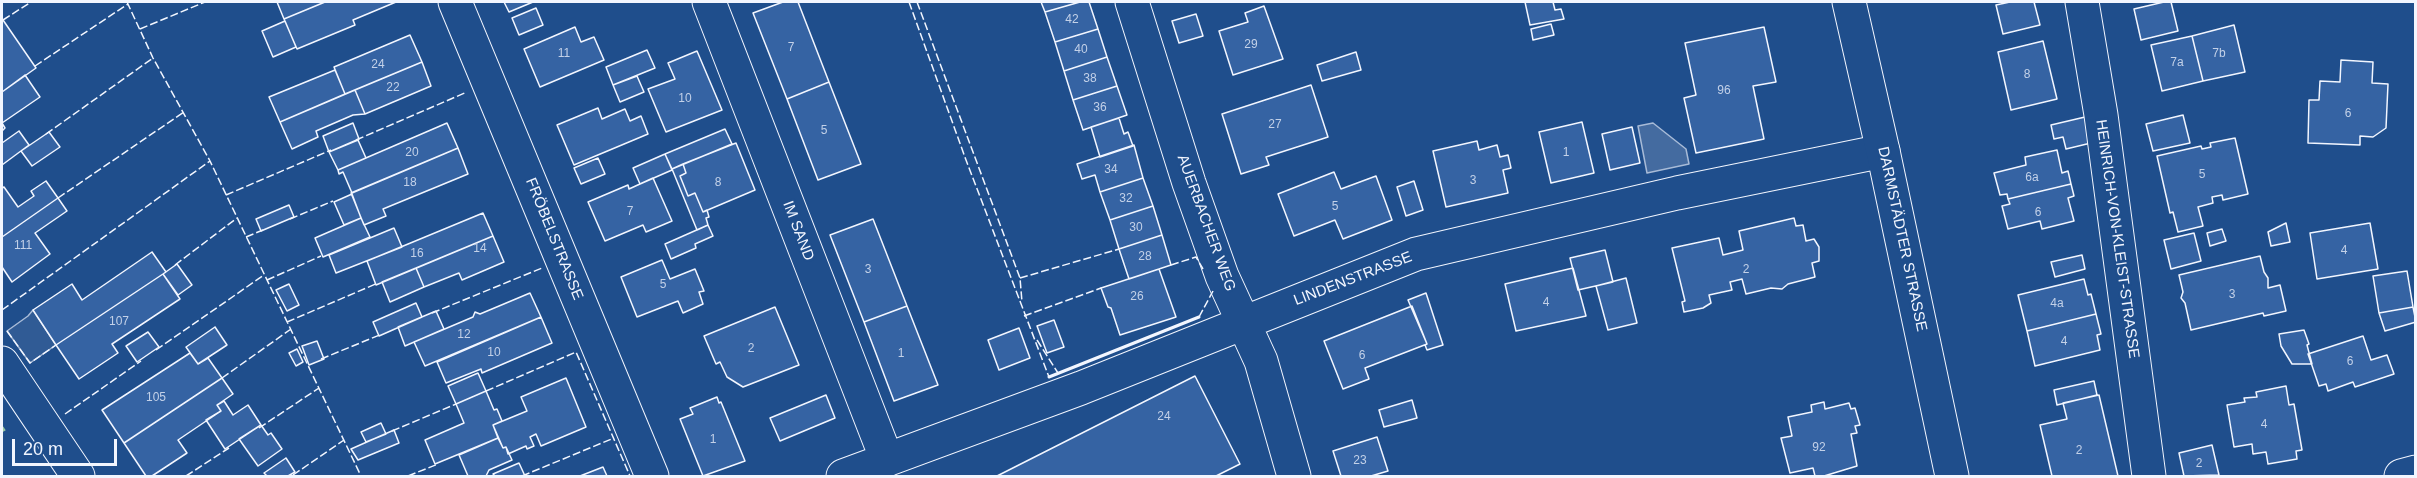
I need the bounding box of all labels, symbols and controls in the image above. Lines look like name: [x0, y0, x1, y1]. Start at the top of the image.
house number: 42: [1065, 13, 1079, 27]
house number: 29: [1244, 38, 1258, 52]
house number: 7: [788, 41, 794, 55]
house number: 40: [1074, 43, 1088, 57]
house number: 11: [558, 47, 570, 61]
house number: 7b: [2212, 47, 2226, 61]
house number: 7a: [2170, 56, 2184, 70]
house number: 24: [371, 58, 385, 72]
house number: 8: [2024, 68, 2030, 82]
house number: 38: [1083, 72, 1097, 86]
house number: 22: [386, 81, 400, 95]
house number: 96: [1717, 84, 1731, 98]
house number: 10: [678, 92, 692, 106]
house number: 36: [1093, 101, 1107, 115]
house number: 6: [2345, 107, 2351, 121]
house number: 27: [1268, 118, 1282, 132]
street label: HEINRICH-VON-KLEIST-STRASSE: [2091, 118, 2143, 360]
house number: 5: [821, 124, 827, 138]
street label: DARMSTÄDTER STRASSE: [1874, 145, 1930, 333]
house number: 20: [405, 146, 419, 160]
house number: 1: [1563, 146, 1569, 160]
street label: AUERBACHER WEG: [1173, 152, 1239, 294]
house number: 34: [1104, 163, 1118, 177]
house number: 5: [2199, 168, 2205, 182]
house number: 6a: [2025, 171, 2039, 185]
house number: 3: [1470, 174, 1476, 188]
street label: FRÖBELSTRASSE: [521, 175, 587, 303]
house number: 18: [403, 176, 417, 190]
house number: 8: [715, 176, 721, 190]
house number: 32: [1119, 192, 1133, 206]
street label: IM SAND: [778, 199, 818, 263]
house number: 5: [1332, 200, 1338, 214]
house number: 7: [627, 205, 633, 219]
house number: 6: [2035, 206, 2041, 220]
house number: 30: [1129, 221, 1143, 235]
house number: 111: [14, 239, 32, 253]
house number: 14: [473, 242, 487, 256]
house number: 4: [2341, 244, 2347, 258]
house number: 16: [410, 247, 424, 261]
street label: LINDENSTRASSE: [1291, 248, 1415, 310]
house number: 28: [1138, 250, 1152, 264]
house number: 3: [865, 263, 871, 277]
house number: 2: [1743, 263, 1749, 277]
house number: 5: [660, 278, 666, 292]
house number: 3: [2229, 288, 2235, 302]
house number: 26: [1130, 290, 1144, 304]
house number: 4: [1543, 296, 1549, 310]
house number: 4a: [2050, 297, 2064, 311]
house number: 107: [109, 315, 129, 329]
house number: 12: [457, 328, 471, 342]
house number: 4: [2061, 335, 2067, 349]
house number: 2: [748, 342, 754, 356]
house number: 10: [487, 346, 501, 360]
house number: 1: [898, 347, 904, 361]
house number: 6: [1359, 349, 1365, 363]
house number: 6: [2347, 355, 2353, 369]
house number: 105: [146, 391, 166, 405]
house number: 24: [1157, 410, 1171, 424]
house number: 4: [2261, 418, 2267, 432]
scale bar: [15, 427, 120, 465]
house number: 1: [710, 433, 716, 447]
text: 20 m: [23, 439, 63, 459]
house number: 92: [1812, 441, 1826, 455]
house number: 2: [2076, 444, 2082, 458]
house number: 23: [1353, 454, 1367, 468]
house number: 2: [2196, 457, 2202, 471]

